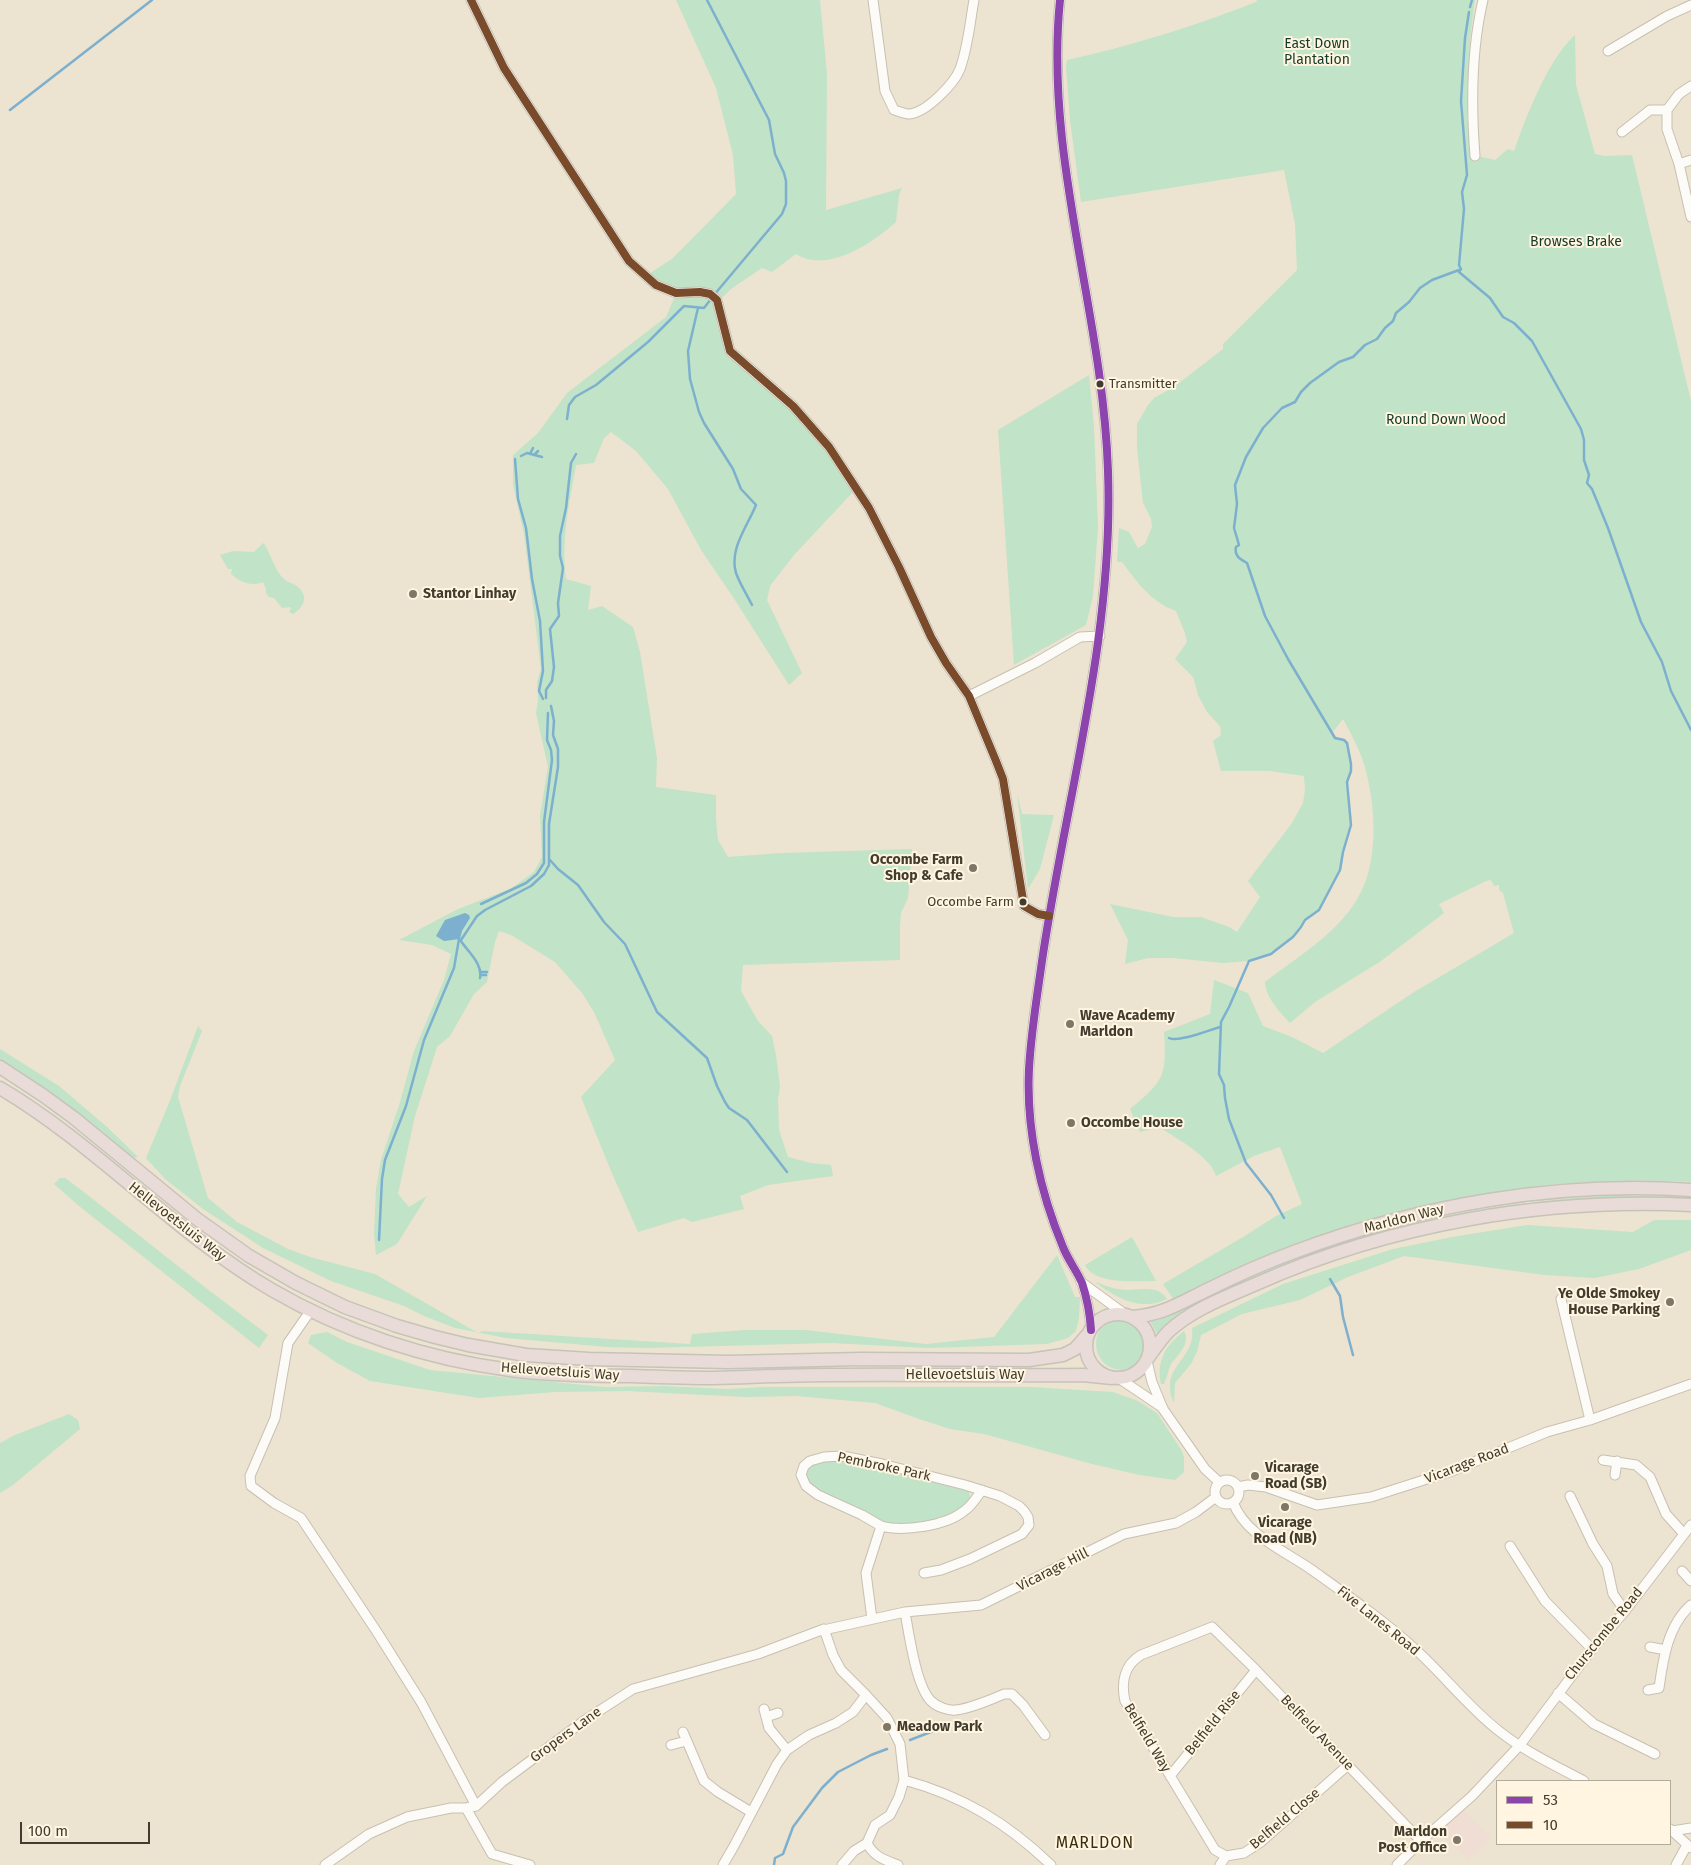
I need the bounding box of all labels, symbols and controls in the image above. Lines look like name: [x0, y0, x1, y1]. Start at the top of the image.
park label: East Down Plantation: [1284, 36, 1350, 68]
park label: Browses Brake: [1530, 234, 1622, 250]
place label: Transmitter: [1109, 376, 1177, 392]
marker: Transmitter: [1095, 379, 1105, 389]
park label: Round Down Wood: [1386, 412, 1506, 428]
place label: Stantor Linhay: [423, 586, 516, 602]
marker: Stantor Linhay: [407, 588, 419, 600]
place label: Occombe Farm Shop & Cafe: [870, 852, 963, 884]
marker: Occombe Farm Shop & Cafe: [967, 862, 979, 874]
place label: Occombe Farm: [927, 894, 1014, 910]
marker: Occombe Farm: [1018, 897, 1028, 907]
place label: Wave Academy Marldon: [1080, 1008, 1175, 1040]
marker: Wave Academy Marldon: [1064, 1018, 1076, 1030]
place label: Occombe House: [1081, 1115, 1183, 1131]
marker: Occombe House: [1065, 1117, 1077, 1129]
street label: Hellevoetsluis Way: [125, 1179, 229, 1265]
street label: Marldon Way: [1362, 1201, 1446, 1237]
place label: Ye Olde Smokey House Parking: [1558, 1286, 1660, 1318]
marker: Ye Olde Smokey House Parking: [1664, 1296, 1676, 1308]
street label: Hellevoetsluis Way: [500, 1359, 620, 1385]
street label: Hellevoetsluis Way: [906, 1367, 1024, 1383]
street label: Vicarage Road: [1422, 1440, 1512, 1488]
street label: Pembroke Park: [836, 1449, 932, 1485]
place label: Vicarage Road (SB): [1265, 1460, 1327, 1492]
marker: Vicarage Road (SB): [1249, 1470, 1261, 1482]
marker: Vicarage Road (NB): [1279, 1501, 1291, 1513]
place label: Vicarage Road (NB): [1254, 1515, 1316, 1548]
street label: Vicarage Hill: [1014, 1545, 1092, 1595]
street label: Five Lanes Road: [1333, 1583, 1423, 1659]
street label: Churscombe Road: [1562, 1584, 1646, 1684]
street label: Belfield Rise: [1182, 1687, 1244, 1759]
street label: Belfield Avenue: [1277, 1692, 1357, 1774]
street label: Belfield Way: [1120, 1700, 1174, 1776]
street label: Gropers Lane: [527, 1704, 605, 1766]
place label: Meadow Park: [897, 1719, 982, 1735]
marker: Meadow Park: [881, 1721, 893, 1733]
legend: [1496, 1780, 1671, 1845]
street label: Belfield Close: [1247, 1785, 1323, 1853]
text: 53: [1543, 1791, 1558, 1809]
scale bar: [22, 1812, 152, 1844]
text: 10: [1543, 1816, 1558, 1834]
text: 100 m: [28, 1822, 68, 1840]
place label: Marldon Post Office: [1378, 1824, 1447, 1856]
district label: MARLDON: [1055, 1834, 1135, 1854]
marker: Marldon Post Office: [1451, 1834, 1463, 1846]

